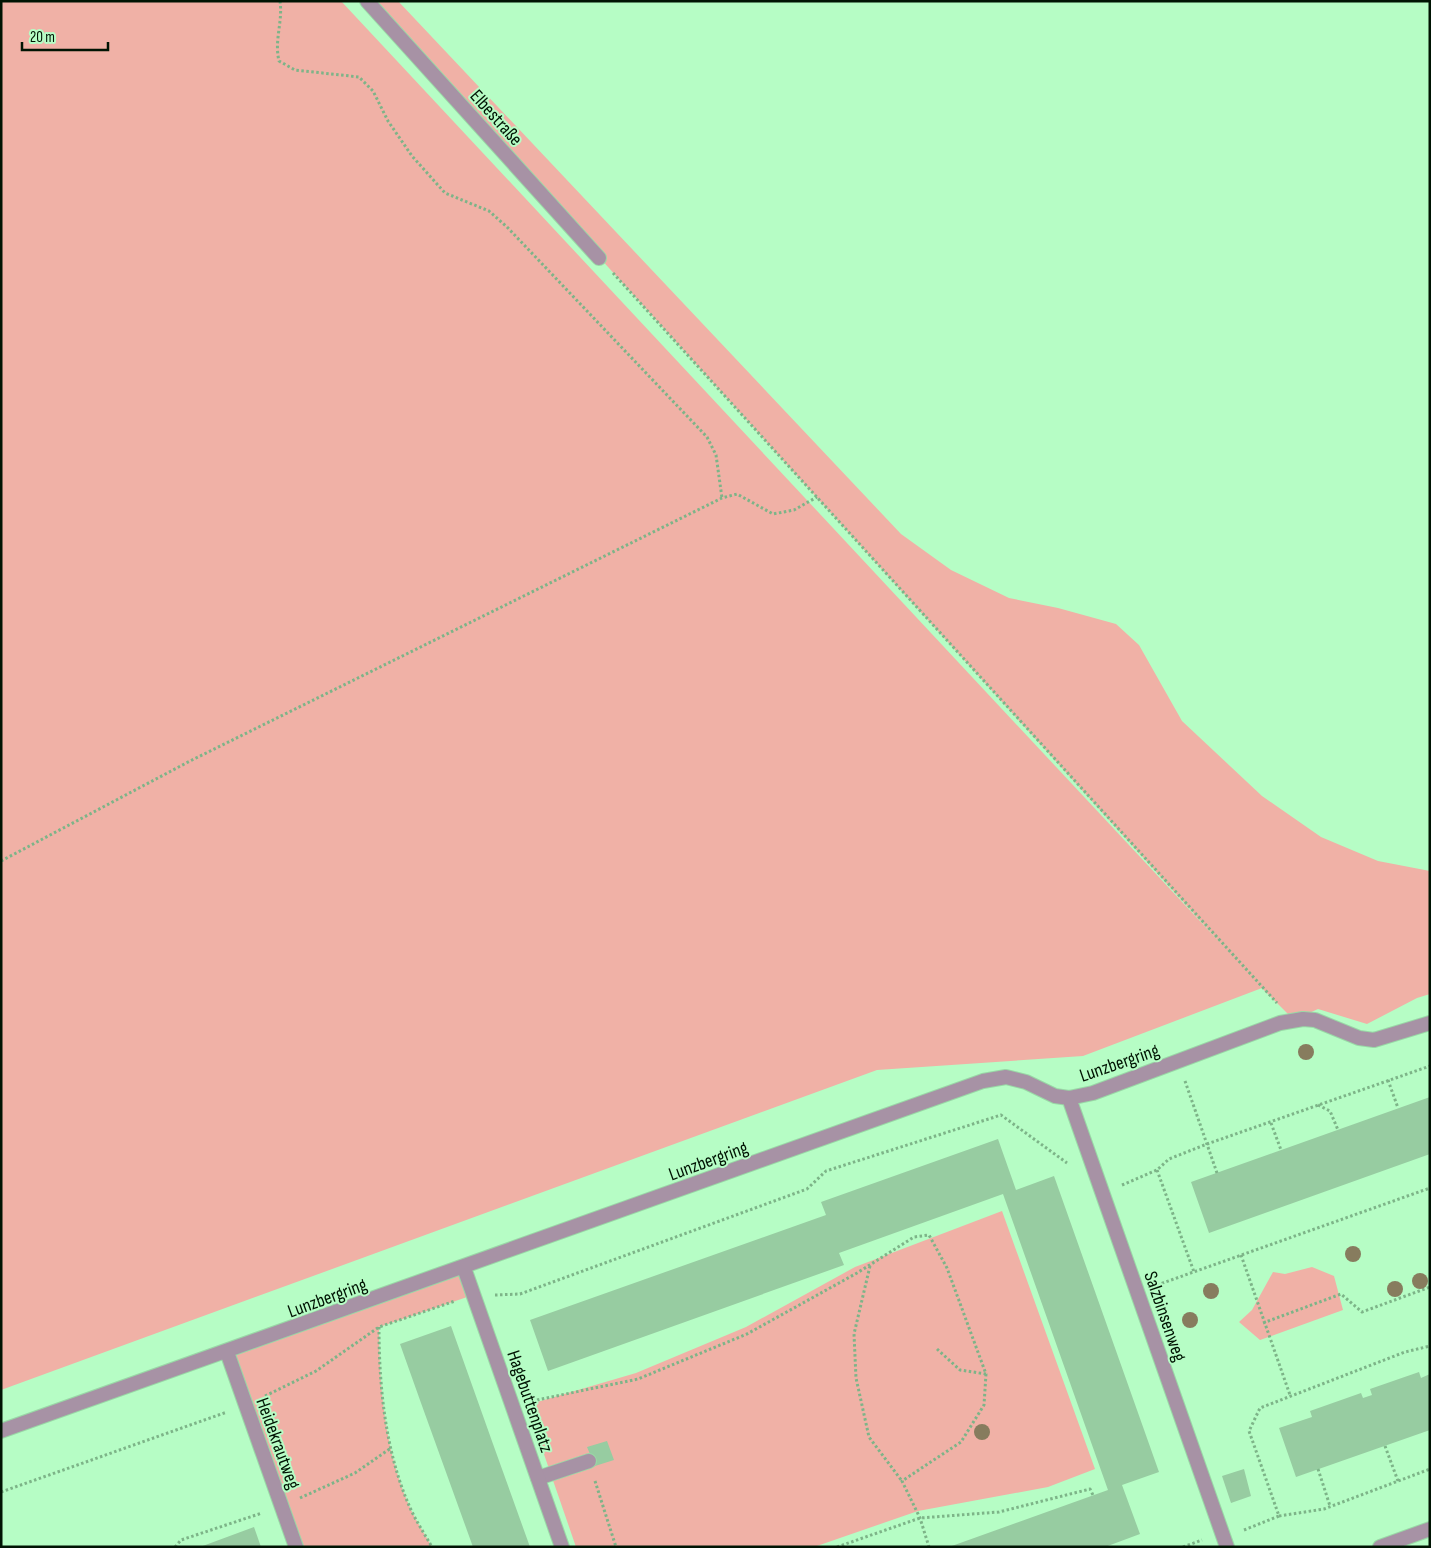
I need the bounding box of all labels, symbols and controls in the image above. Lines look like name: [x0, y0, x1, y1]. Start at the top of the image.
scale bar: [22, 20, 109, 52]
text: 20 m: [30, 28, 55, 47]
street label: Elbestraße: [465, 85, 527, 151]
street label: Lunzbergring: [1077, 1039, 1163, 1088]
street label: Lunzbergring: [666, 1136, 752, 1186]
street label: Salzbinsenweg: [1138, 1268, 1191, 1365]
street label: Lunzbergring: [285, 1273, 371, 1323]
street label: Hagebuttenplatz: [501, 1347, 558, 1456]
street label: Heidekrautweg: [250, 1395, 305, 1493]

